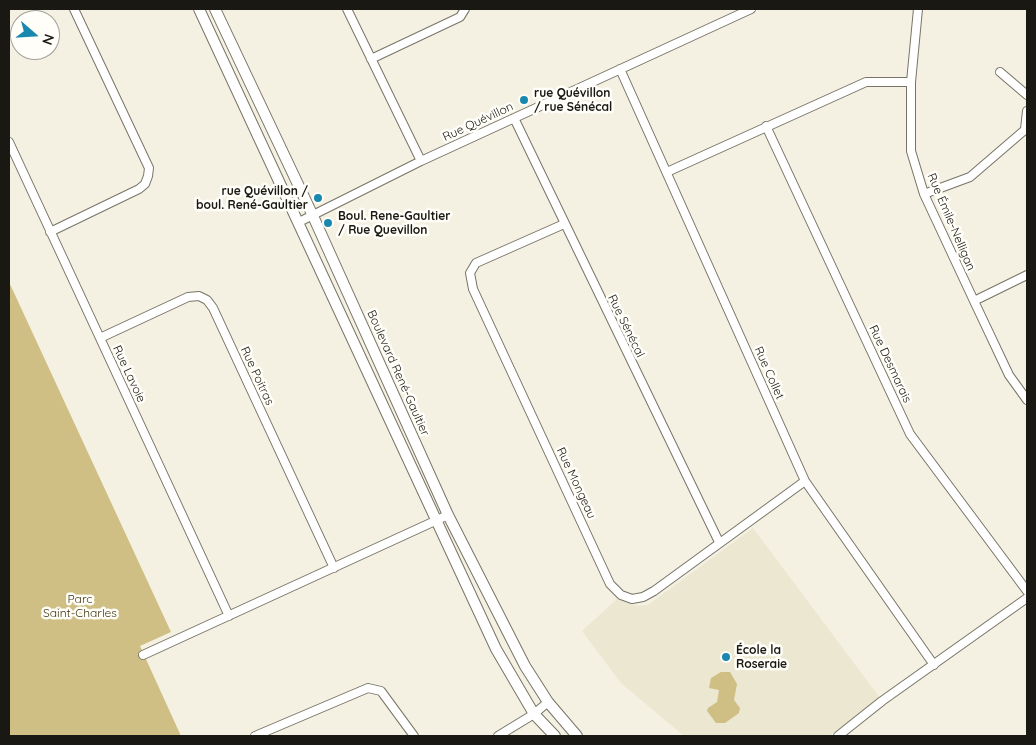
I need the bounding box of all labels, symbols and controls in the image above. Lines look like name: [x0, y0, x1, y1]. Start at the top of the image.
north arrow: [10, 10, 60, 60]
text: N: [38, 32, 58, 47]
place label: rue Quévillon / rue Sénécal: [534, 86, 612, 114]
marker: rue Quévillon / rue Sénécal: [518, 94, 530, 106]
street label: Rue Quévillon: [440, 99, 516, 145]
street label: Rue Émile-Nelligan: [924, 171, 978, 273]
place label: rue Quévillon / boul. René-Gaultier: [196, 184, 308, 212]
marker: rue Quévillon / boul. René-Gaultier: [312, 192, 324, 204]
place label: Boul. Rene-Gaultier / Rue Quevillon: [338, 209, 450, 237]
marker: Boul. Rene-Gaultier / Rue Quevillon: [322, 217, 334, 229]
street label: Rue Sénécal: [605, 292, 647, 360]
street label: Boulevard René-Gaultier: [364, 308, 432, 438]
street label: Rue Desmarais: [866, 323, 914, 405]
street label: Rue Lavoie: [110, 343, 148, 405]
street label: Rue Poitras: [237, 344, 277, 408]
street label: Rue Collet: [751, 344, 787, 402]
street label: Rue Mongeau: [553, 445, 599, 521]
park label: Parc Saint-Charles: [43, 592, 117, 620]
place label: École la Roseraie: [736, 643, 787, 671]
marker: École la Roseraie: [720, 651, 732, 663]

